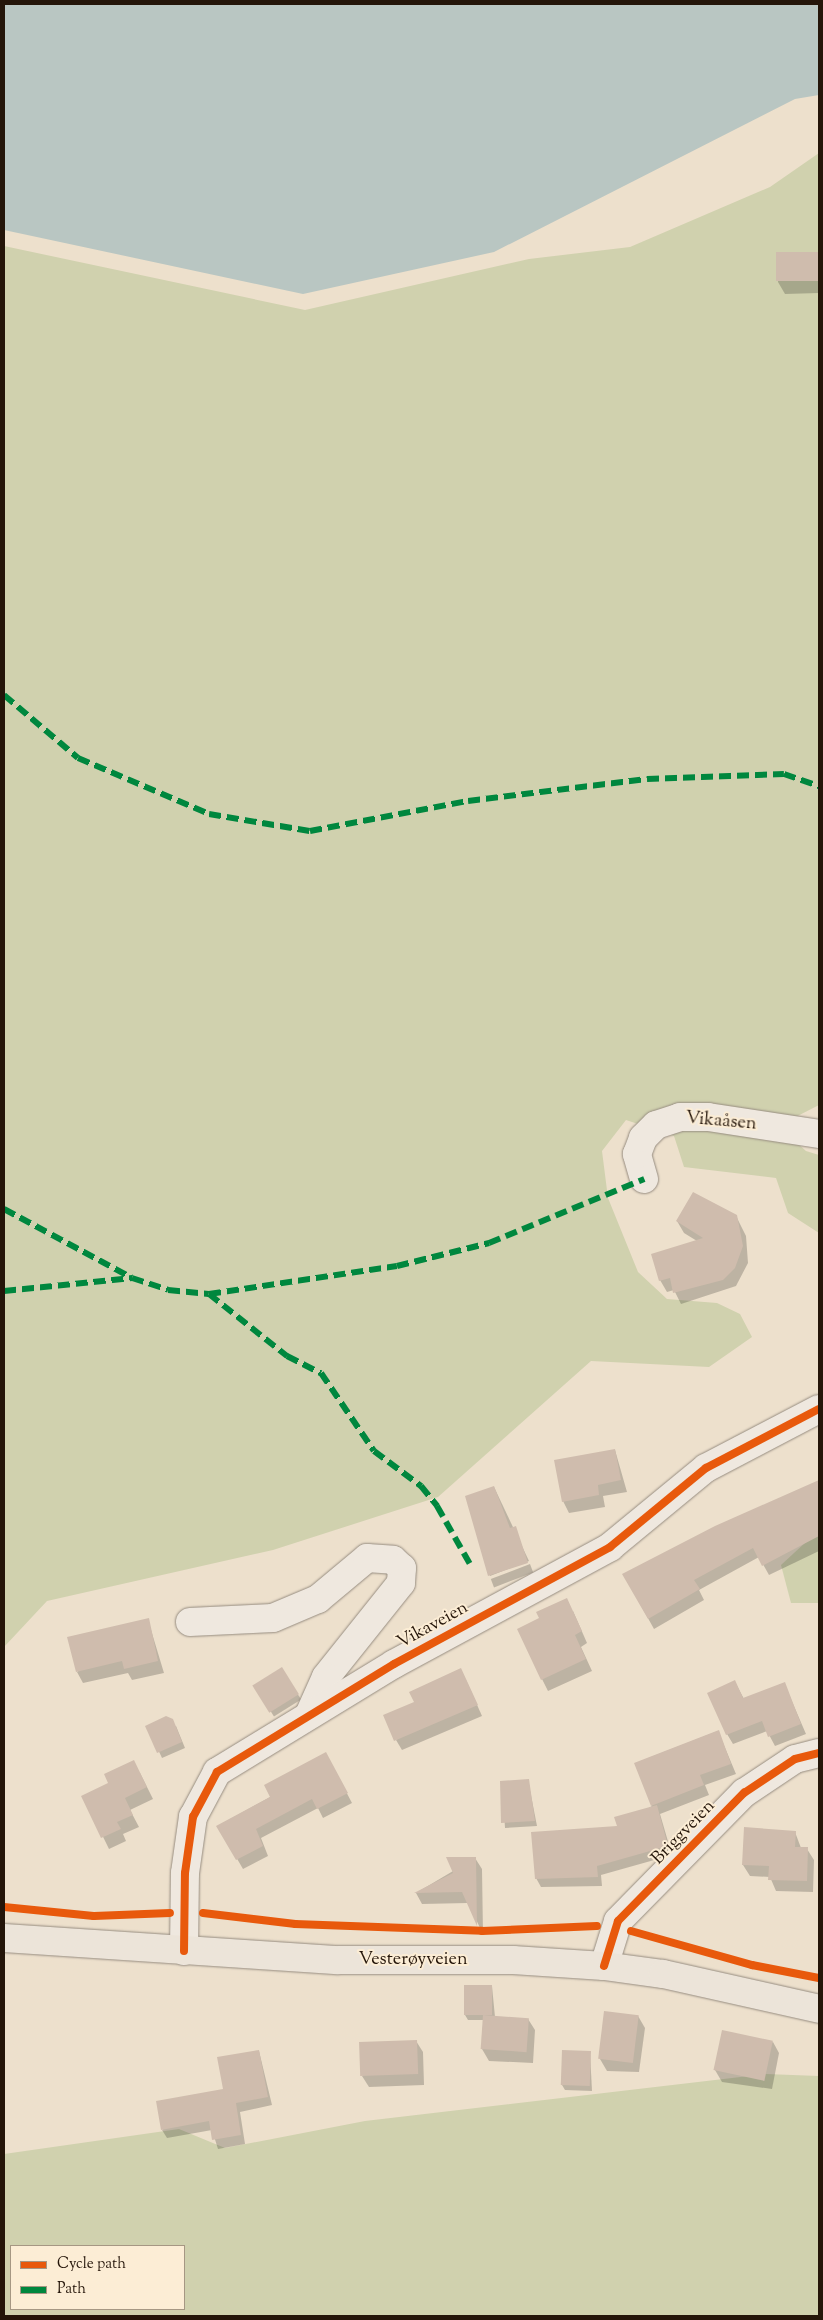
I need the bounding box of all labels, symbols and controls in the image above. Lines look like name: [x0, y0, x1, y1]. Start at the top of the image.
street label: Vikaåsen: [685, 1108, 757, 1136]
street label: Vikaveien: [394, 1598, 472, 1654]
street label: Briggveien: [648, 1796, 720, 1870]
street label: Vesterøyveien: [358, 1949, 468, 1971]
legend: [10, 2245, 185, 2310]
text: Cycle path: [57, 2254, 126, 2275]
text: Path: [57, 2279, 86, 2300]

